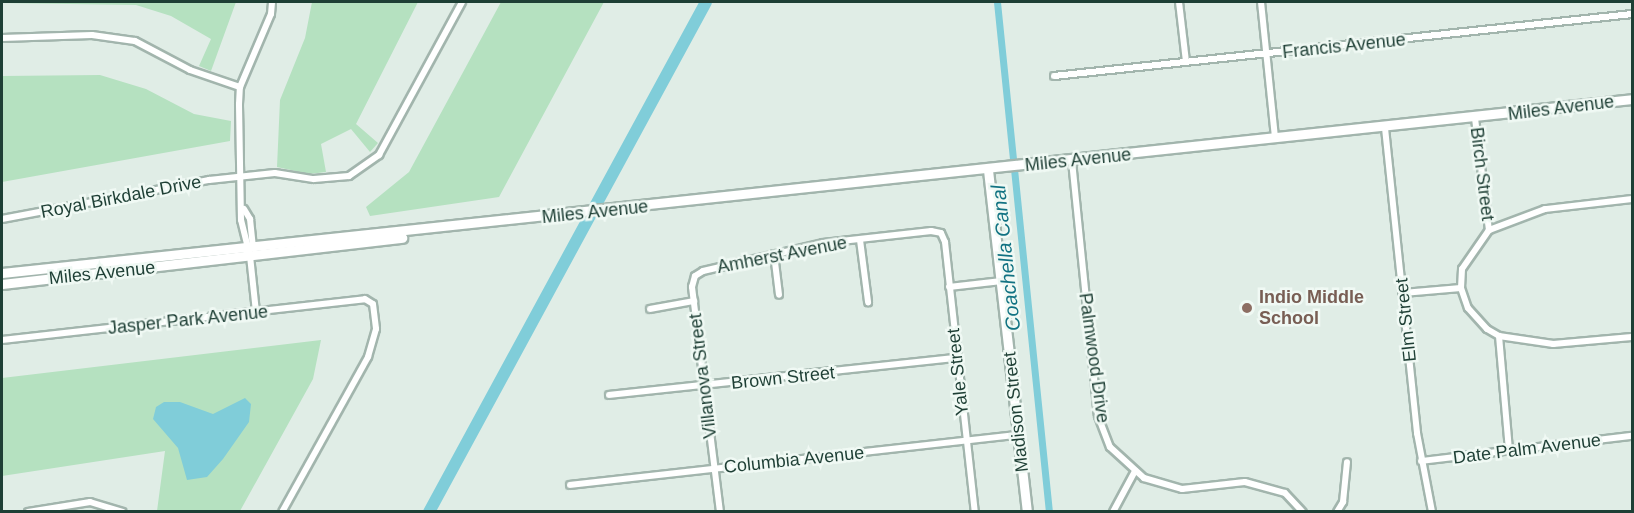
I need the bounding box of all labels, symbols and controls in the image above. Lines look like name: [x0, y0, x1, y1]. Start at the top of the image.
street label: Francis Avenue: [1281, 29, 1407, 63]
street label: Miles Avenue: [1506, 91, 1616, 125]
street label: Birch Street: [1466, 126, 1498, 222]
street label: Miles Avenue: [1023, 144, 1133, 176]
street label: Royal Birkdale Drive: [39, 171, 203, 223]
water label: Coachella Canal: [986, 184, 1026, 332]
street label: Miles Avenue: [540, 196, 650, 228]
street label: Amherst Avenue: [715, 232, 849, 278]
street label: Miles Avenue: [47, 257, 157, 289]
street label: Elm Street: [1391, 277, 1421, 363]
place label: Indio Middle School: [1259, 287, 1364, 330]
street label: Palmwood Drive: [1074, 292, 1114, 424]
street label: Jasper Park Avenue: [106, 301, 270, 339]
marker: Indio Middle School: [1240, 301, 1254, 315]
street label: Villanova Street: [685, 312, 721, 440]
street label: Yale Street: [943, 327, 973, 417]
street label: Madison Street: [999, 351, 1033, 473]
street label: Brown Street: [730, 362, 836, 394]
street label: Date Palm Avenue: [1451, 429, 1603, 469]
street label: Columbia Avenue: [722, 442, 866, 478]

